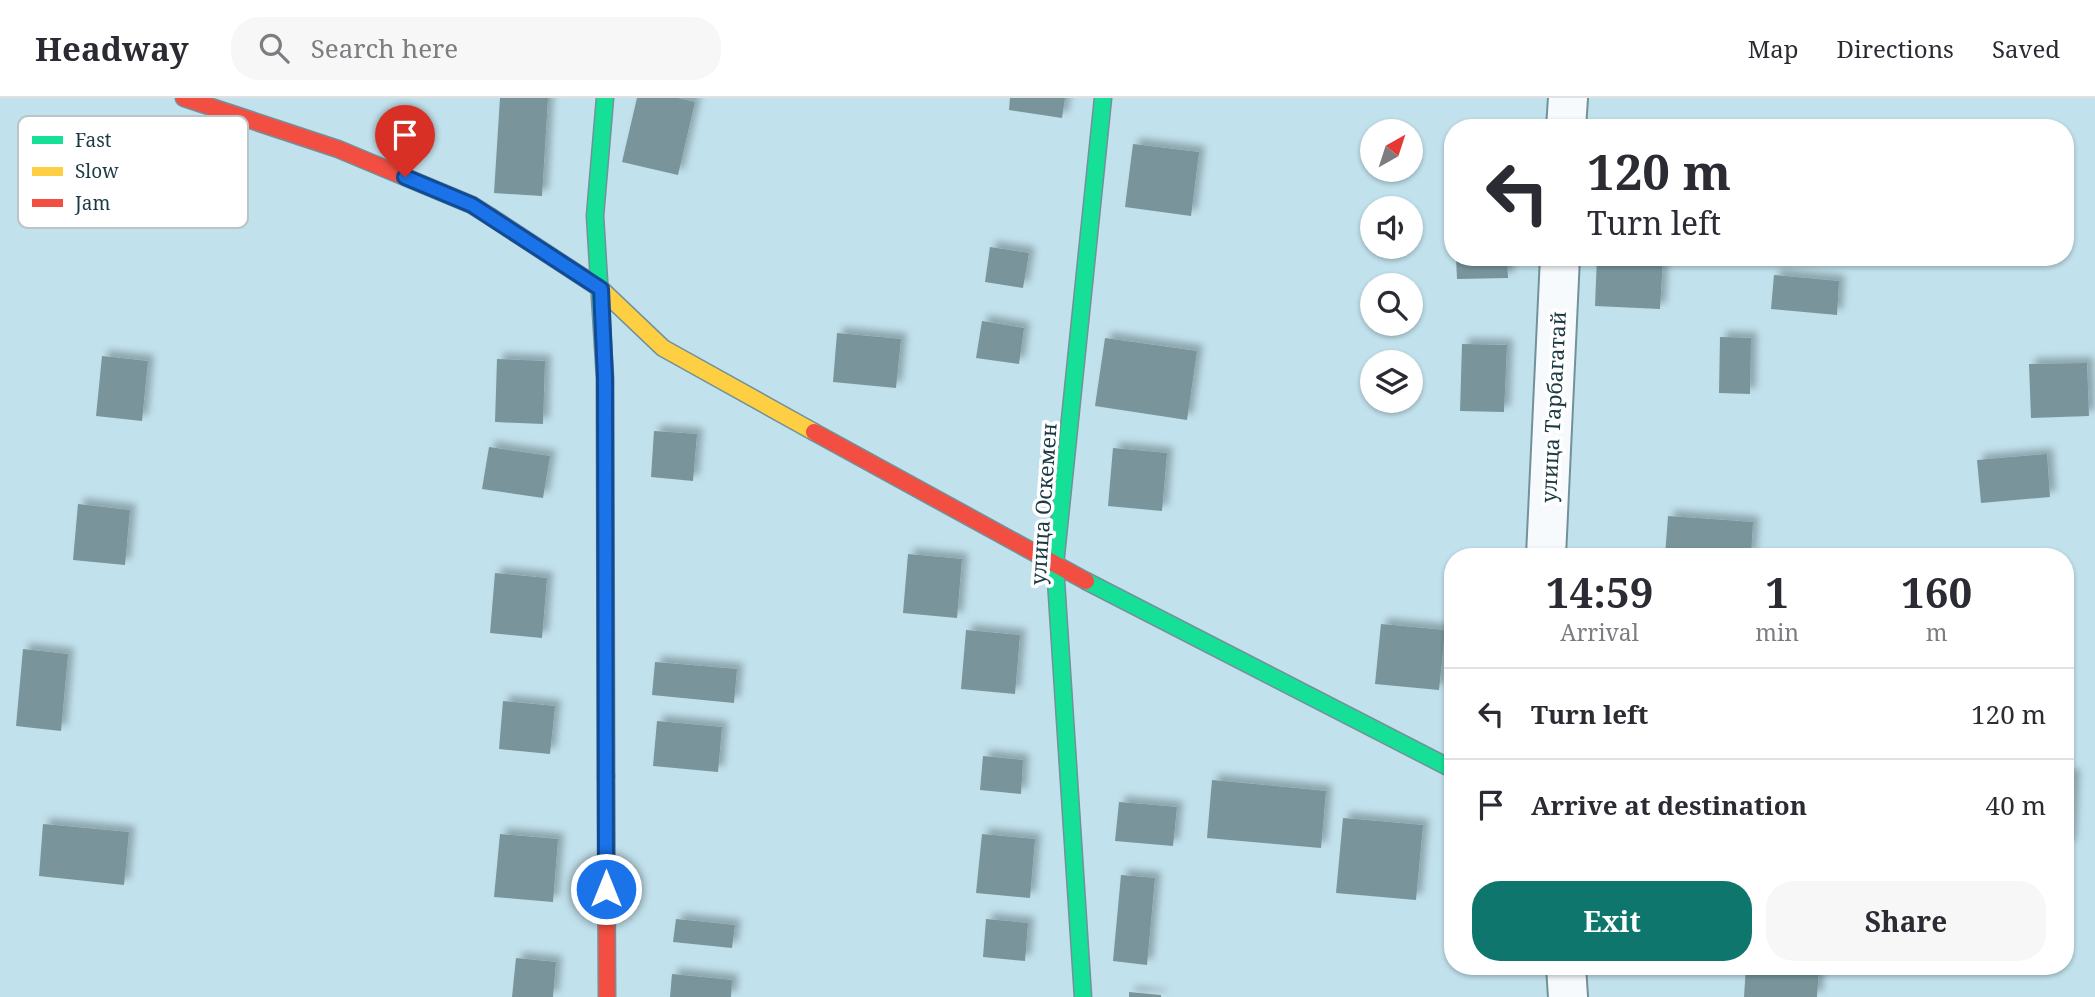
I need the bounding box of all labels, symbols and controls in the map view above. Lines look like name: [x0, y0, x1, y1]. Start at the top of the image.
search box: [231, 17, 721, 80]
text: Headway: [35, 26, 189, 71]
icon: search: [255, 29, 293, 67]
text: Search here: [311, 30, 458, 66]
text: Map: [1748, 32, 1799, 65]
text: Directions: [1837, 32, 1954, 65]
text: Saved: [1992, 32, 2060, 65]
pin: [375, 105, 435, 177]
legend: [18, 116, 248, 228]
icon: arrive: [386, 116, 424, 154]
north arrow: [1360, 119, 1423, 182]
map controls: [1360, 119, 1423, 413]
text: Fast: [75, 127, 112, 153]
text: 120 m: [1587, 138, 1731, 204]
icon: left: [1472, 147, 1563, 238]
text: Slow: [75, 158, 119, 184]
text: Jam: [74, 190, 110, 216]
button: sound: [1360, 196, 1423, 259]
text: Turn left: [1587, 201, 1721, 244]
button: search: [1360, 273, 1423, 336]
street label: улица Тарбагатай: [1534, 310, 1572, 504]
button: layers: [1360, 350, 1423, 413]
street label: улица Оскемен: [1023, 422, 1063, 586]
text: 14:59: [1546, 563, 1653, 620]
text: 1: [1765, 563, 1789, 620]
text: 160: [1901, 563, 1972, 620]
text: Arrival: [1560, 616, 1639, 648]
text: min: [1755, 616, 1799, 648]
text: m: [1926, 616, 1947, 648]
icon: left: [1472, 695, 1510, 733]
text: Turn left: [1531, 696, 1648, 732]
text: 120 m: [1971, 696, 2046, 732]
icon: arrive: [1472, 786, 1510, 824]
text: Arrive at destination: [1531, 787, 1807, 823]
text: 40 m: [1986, 787, 2046, 823]
position arrow: [569, 852, 643, 926]
button: Exit: [1472, 881, 1752, 961]
button: Share: [1766, 881, 2046, 961]

